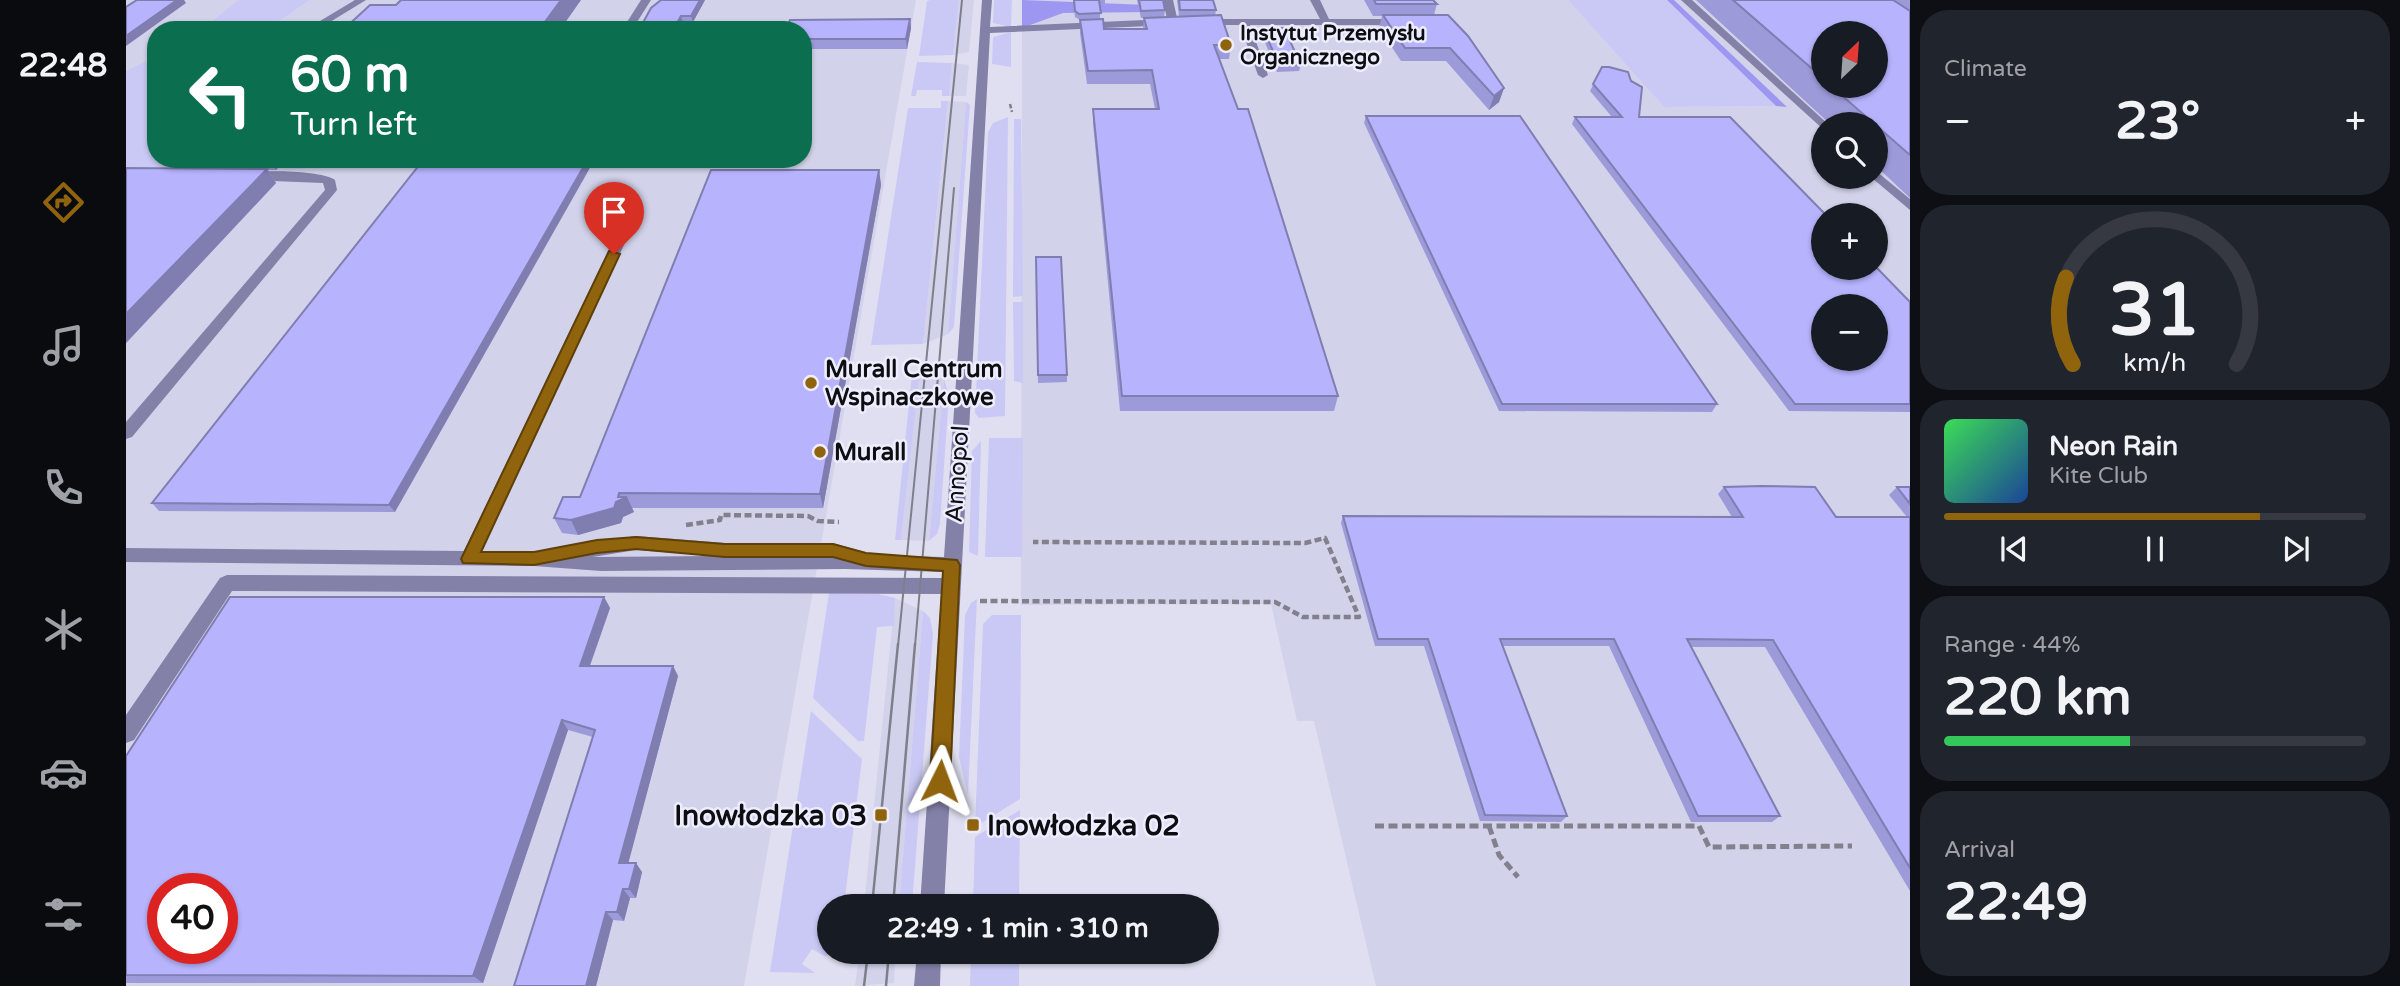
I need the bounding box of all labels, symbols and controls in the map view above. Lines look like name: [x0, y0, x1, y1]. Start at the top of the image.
place label: Instytut Przemysłu Organicznego: [1240, 21, 1426, 70]
north arrow: [1811, 21, 1888, 98]
map controls: [1811, 21, 1888, 371]
marker: Instytut Przemysłu Organicznego: [1218, 37, 1234, 53]
text: 60 m: [290, 46, 409, 105]
text: 22:48: [19, 47, 107, 85]
icon: left: [175, 49, 266, 140]
text: Climate: [1944, 55, 2027, 83]
text: 23°: [2115, 90, 2200, 153]
text: −: [1944, 99, 1971, 145]
text: +: [2345, 99, 2366, 145]
text: Turn left: [290, 106, 417, 144]
button: search: [1811, 112, 1888, 189]
icon: directions: [39, 178, 88, 227]
pin: [584, 182, 644, 254]
icon: arrive: [595, 193, 633, 231]
button: +: [1811, 203, 1888, 280]
text: 31: [2109, 267, 2201, 355]
button: −: [1811, 294, 1888, 371]
icon: music: [39, 321, 88, 370]
text: km/h: [2124, 348, 2186, 378]
place label: Murall Centrum Wspinaczkowe: [825, 355, 1003, 412]
marker: Murall Centrum Wspinaczkowe: [803, 375, 819, 391]
street label: Annopol: [940, 424, 975, 524]
text: Neon Rain: [2049, 431, 2178, 462]
place label: Murall: [834, 438, 906, 467]
marker: Murall: [812, 444, 828, 460]
text: Kite Club: [2049, 462, 2148, 490]
icon: phone: [39, 463, 88, 512]
icon: previous: [1995, 530, 2033, 568]
icon: pause: [2136, 530, 2174, 568]
icon: next: [2277, 530, 2315, 568]
icon: climate: [39, 605, 88, 654]
text: Range · 44%: [1944, 631, 2080, 659]
text: 220 km: [1944, 666, 2132, 729]
position arrow: [903, 744, 977, 818]
icon: car: [39, 748, 88, 797]
place label: Inowłodzka 03: [674, 799, 867, 833]
marker: Inowłodzka 03: [873, 807, 889, 823]
place label: Inowłodzka 02: [987, 809, 1180, 843]
marker: Inowłodzka 02: [965, 817, 981, 833]
text: Arrival: [1944, 836, 2015, 864]
text: 22:49: [1944, 871, 2088, 934]
speed limit sign: 40: [147, 873, 238, 964]
icon: filters: [39, 890, 88, 939]
text: 22:49 · 1 min · 310 m: [887, 913, 1149, 944]

